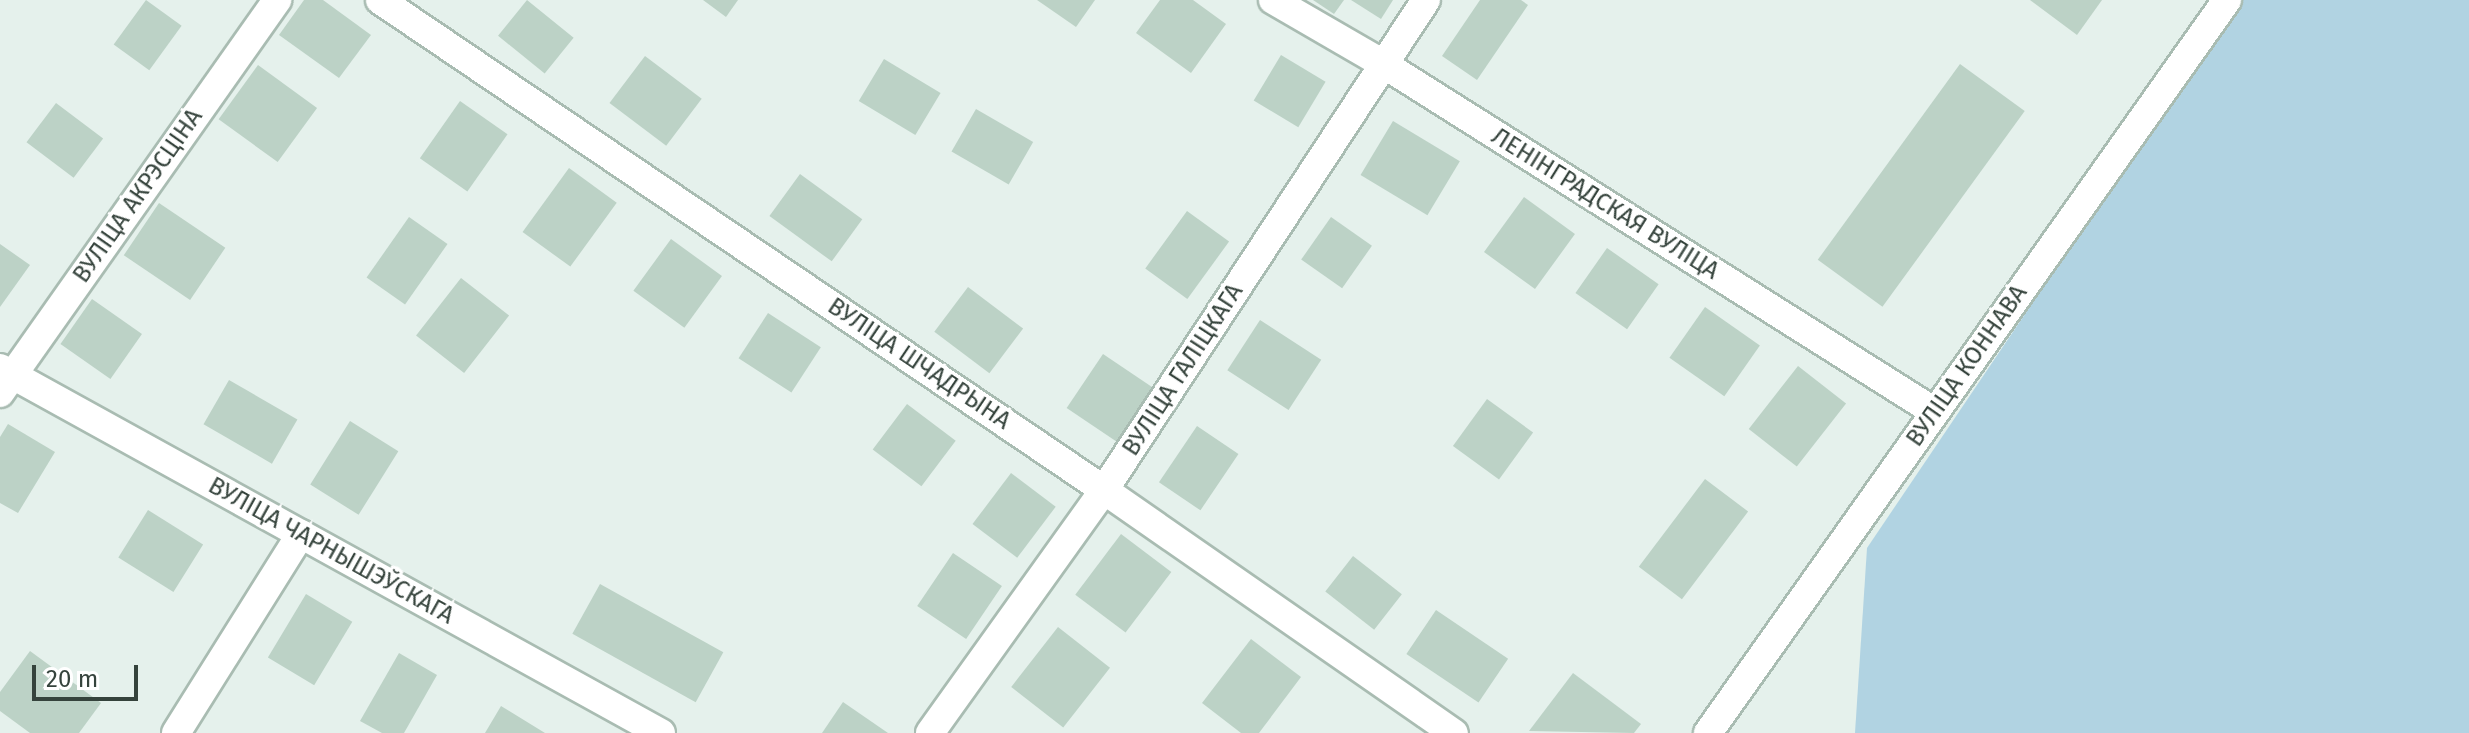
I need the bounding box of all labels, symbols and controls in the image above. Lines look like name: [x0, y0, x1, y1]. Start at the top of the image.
street label: ВУЛІЦА АКРЭСЦІНА: [67, 103, 209, 289]
street label: ЛЕНІНГРАДСКАЯ ВУЛІЦА: [1486, 122, 1724, 286]
street label: ВУЛІЦА ГАЛІЦКАГА: [1117, 279, 1249, 461]
street label: ВУЛІЦА КОННАВА: [1901, 280, 2033, 452]
street label: ВУЛІЦА ШЧАДРЫНА: [822, 292, 1016, 436]
street label: ВУЛІЦА ЧАРНЫШЭЎСКАГА: [203, 471, 459, 631]
scale bar: [36, 649, 142, 699]
text: 20 m: [46, 665, 98, 693]

